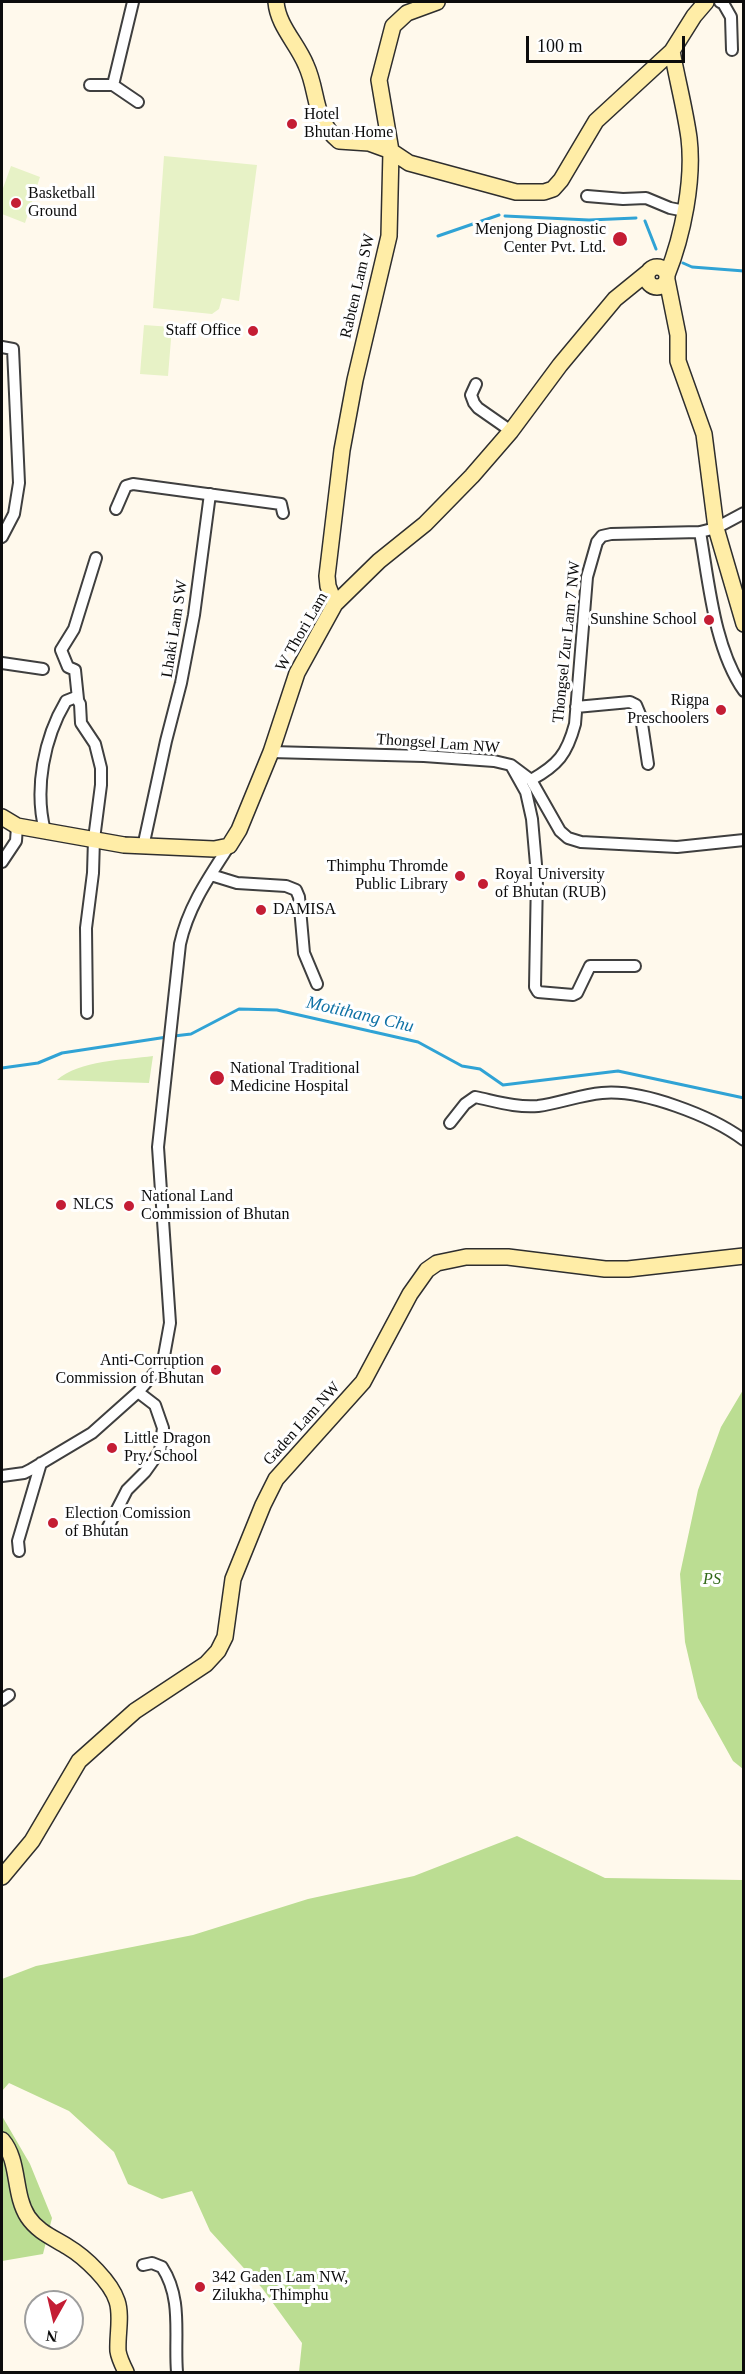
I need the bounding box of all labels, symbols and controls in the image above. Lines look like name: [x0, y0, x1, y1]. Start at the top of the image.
scale bar: [529, 24, 688, 62]
text: 100 m: [537, 36, 583, 56]
place label: Hotel Bhutan Home: [304, 105, 393, 143]
marker: Hotel Bhutan Home: [285, 117, 299, 131]
place label: Basketball Ground: [28, 184, 96, 222]
marker: Basketball Ground: [9, 196, 23, 210]
place label: Menjong Diagnostic Center Pvt. Ltd.: [475, 220, 606, 258]
marker: Menjong Diagnostic Center Pvt. Ltd.: [611, 230, 629, 248]
street label: Rabten Lam SW: [337, 232, 379, 340]
place label: Staff Office: [166, 321, 241, 341]
marker: Staff Office: [246, 324, 260, 338]
street label: Thongsel Zur Lam 7 NW: [549, 560, 585, 724]
street label: Lhaki Lam SW: [158, 579, 192, 679]
street label: W Thori Lam: [272, 589, 332, 675]
place label: Sunshine School: [590, 610, 697, 630]
marker: Sunshine School: [702, 613, 716, 627]
place label: Rigpa Preschoolers: [627, 691, 709, 729]
marker: Rigpa Preschoolers: [714, 703, 728, 717]
street label: Thongsel Lam NW: [376, 730, 500, 758]
place label: Thimphu Thromde Public Library: [327, 857, 448, 895]
place label: Royal University of Bhutan (RUB): [495, 865, 606, 903]
marker: Thimphu Thromde Public Library: [453, 869, 467, 883]
marker: Royal University of Bhutan (RUB): [476, 877, 490, 891]
place label: DAMISA: [273, 900, 336, 920]
marker: DAMISA: [254, 903, 268, 917]
water label: Motithang Chu: [304, 992, 416, 1038]
place label: National Traditional Medicine Hospital: [230, 1059, 360, 1097]
marker: National Traditional Medicine Hospital: [208, 1069, 226, 1087]
place label: National Land Commission of Bhutan: [141, 1187, 289, 1225]
place label: NLCS: [73, 1195, 114, 1215]
marker: NLCS: [54, 1198, 68, 1212]
marker: National Land Commission of Bhutan: [122, 1199, 136, 1213]
place label: Anti-Corruption Commission of Bhutan: [56, 1351, 204, 1389]
marker: Anti-Corruption Commission of Bhutan: [209, 1363, 223, 1377]
street label: Gaden Lam NW: [259, 1378, 345, 1470]
place label: Little Dragon Pry. School: [124, 1429, 211, 1467]
marker: Little Dragon Pry. School: [105, 1441, 119, 1455]
place label: Election Comission of Bhutan: [65, 1504, 191, 1542]
marker: Election Comission of Bhutan: [46, 1516, 60, 1530]
park label: PS: [703, 1570, 721, 1590]
place label: 342 Gaden Lam NW, Zilukha, Thimphu: [212, 2268, 348, 2306]
marker: 342 Gaden Lam NW, Zilukha, Thimphu: [193, 2280, 207, 2294]
north arrow: [24, 2290, 84, 2350]
text: N: [45, 2327, 59, 2346]

